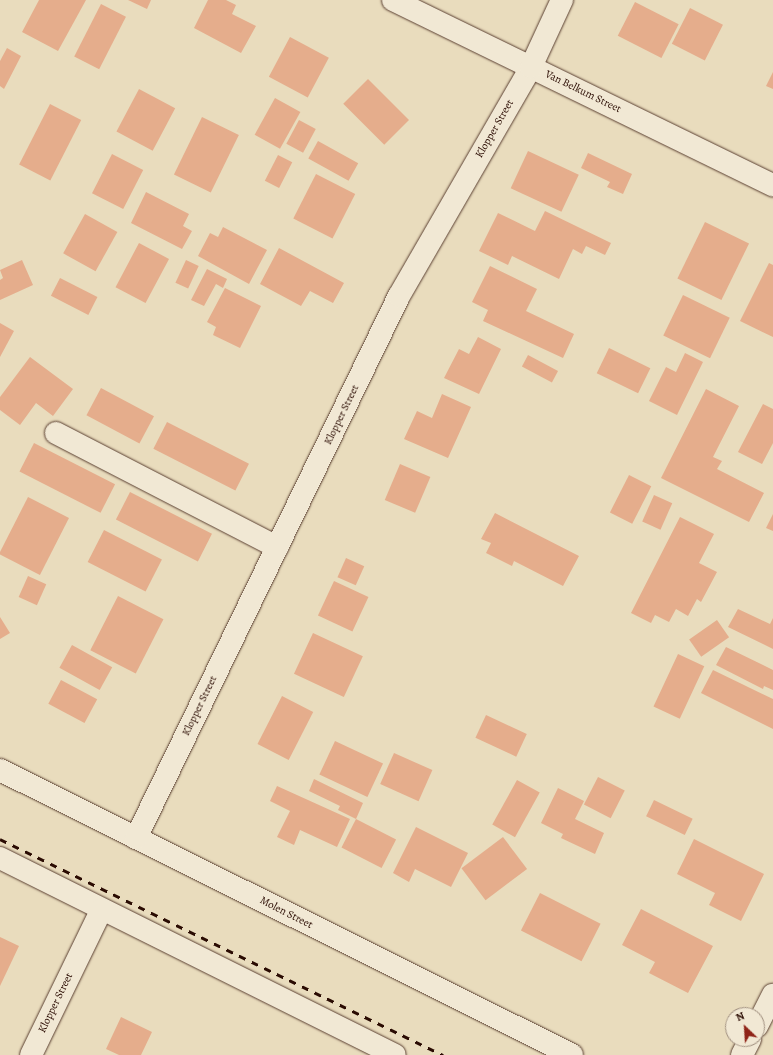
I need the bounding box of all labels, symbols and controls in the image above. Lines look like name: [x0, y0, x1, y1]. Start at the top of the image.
street label: Van Belkum Street: [543, 68, 623, 116]
street label: Klopper Street: [473, 98, 517, 160]
street label: Klopper Street: [322, 383, 362, 447]
street label: Klopper Street: [180, 674, 220, 738]
street label: Molen Street: [257, 894, 315, 932]
street label: Klopper Street: [36, 971, 76, 1035]
north arrow: [725, 1007, 765, 1047]
text: N: [733, 1008, 747, 1025]

